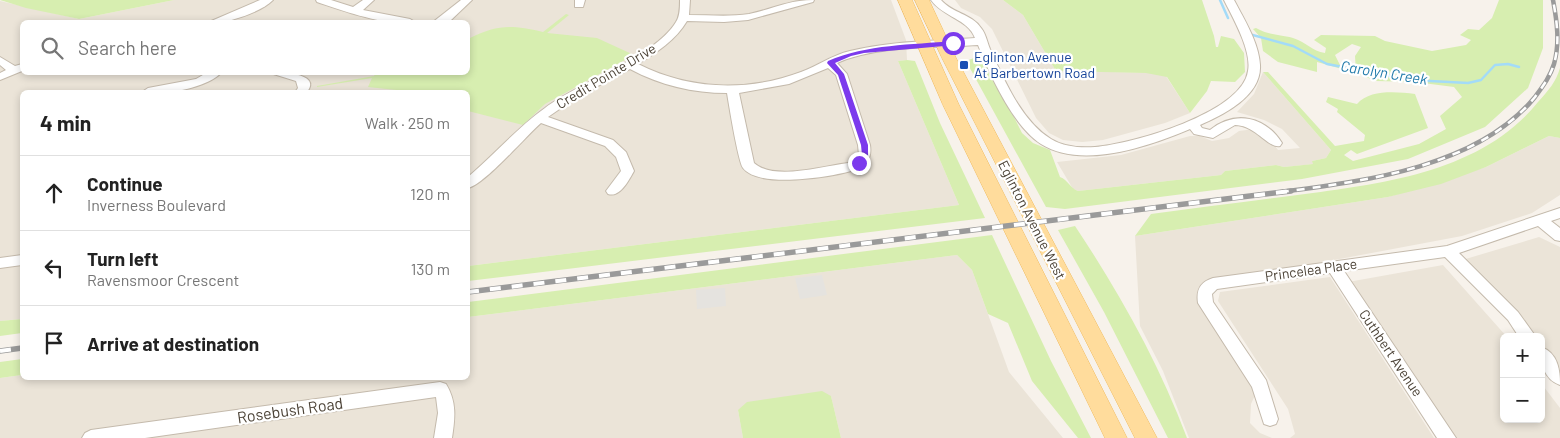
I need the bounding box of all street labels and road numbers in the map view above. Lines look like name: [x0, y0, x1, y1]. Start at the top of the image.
street label: Credit Pointe Drive: [553, 39, 659, 112]
street label: Eglinton Avenue West: [995, 157, 1070, 282]
street label: Princelea Place: [1264, 255, 1358, 284]
street label: Cuthbert Avenue: [1356, 306, 1427, 399]
street label: Rosebush Road: [236, 393, 344, 426]

